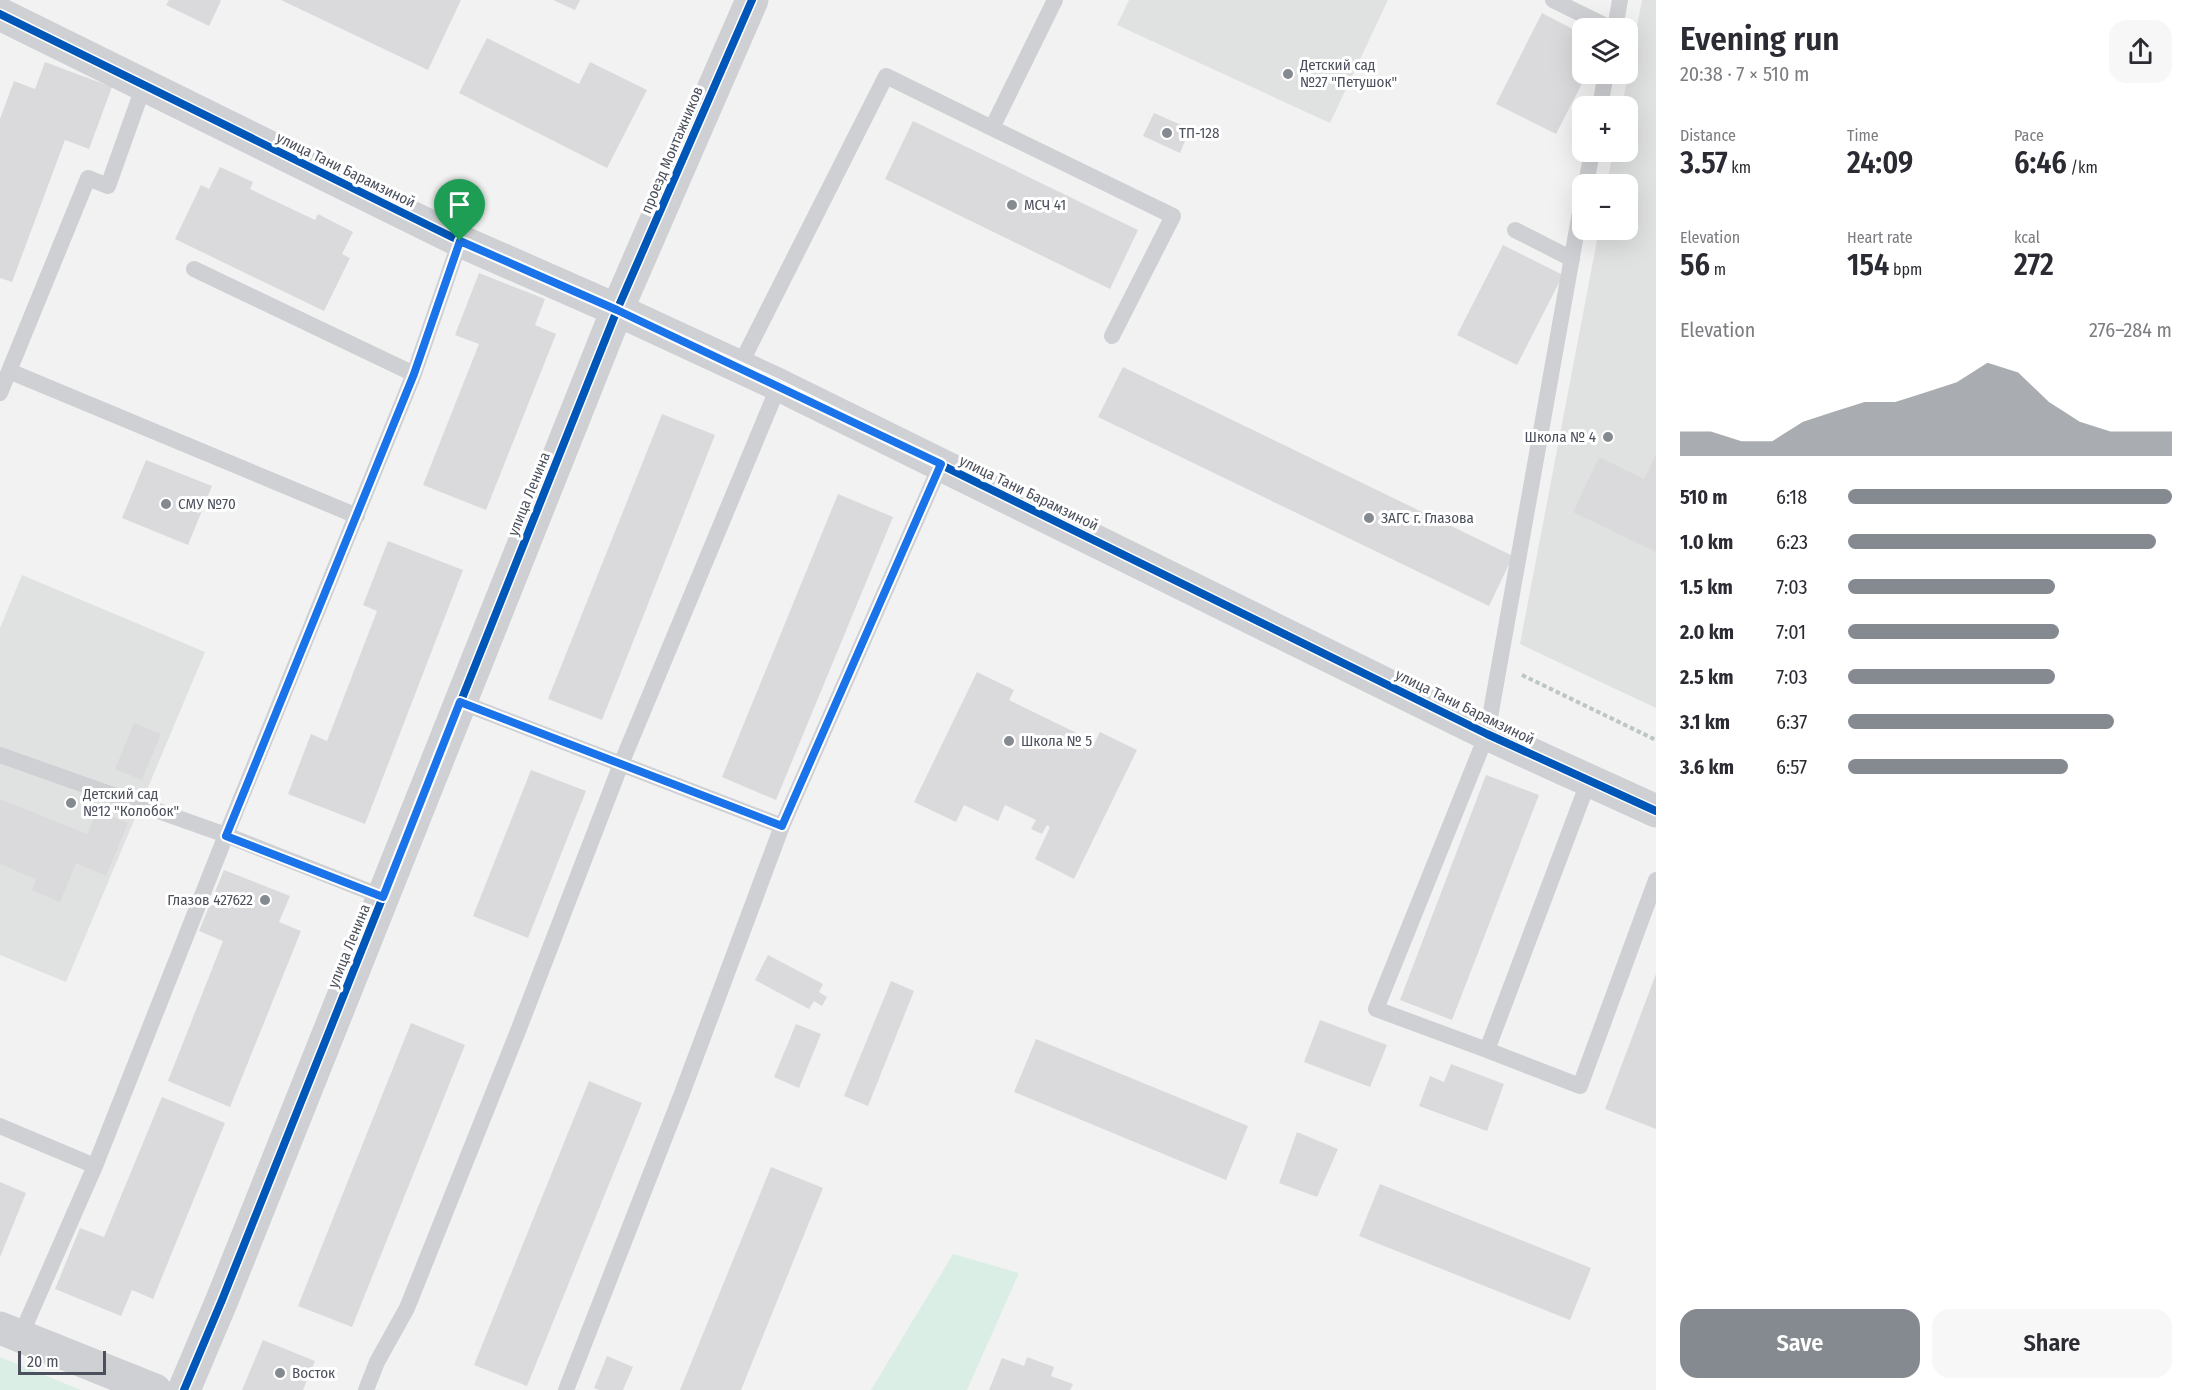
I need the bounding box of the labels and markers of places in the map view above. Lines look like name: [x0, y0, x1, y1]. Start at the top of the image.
place label: Детский сад №27 "Петушок": [1299, 56, 1397, 91]
marker: Детский сад №27 "Петушок": [1281, 67, 1295, 81]
place label: ТП-128: [1179, 124, 1219, 142]
marker: ТП-128: [1160, 126, 1174, 140]
pin: [434, 179, 485, 241]
place label: МСЧ 41: [1024, 196, 1066, 214]
marker: МСЧ 41: [1005, 198, 1019, 212]
place label: Школа № 4: [1525, 428, 1596, 446]
marker: Школа № 4: [1601, 430, 1615, 444]
place label: СМУ №70: [178, 495, 236, 513]
marker: СМУ №70: [159, 497, 173, 511]
place label: ЗАГС г. Глазова: [1381, 509, 1474, 527]
marker: ЗАГС г. Глазова: [1362, 511, 1376, 525]
place label: Школа № 5: [1021, 732, 1092, 750]
marker: Школа № 5: [1002, 734, 1016, 748]
place label: Детский сад №12 "Колобок": [82, 785, 179, 820]
marker: Детский сад №12 "Колобок": [64, 796, 78, 810]
place label: Глазов 427622: [167, 891, 253, 909]
marker: Глазов 427622: [258, 893, 272, 907]
place label: Восток: [292, 1364, 335, 1382]
marker: Восток: [273, 1366, 287, 1380]

